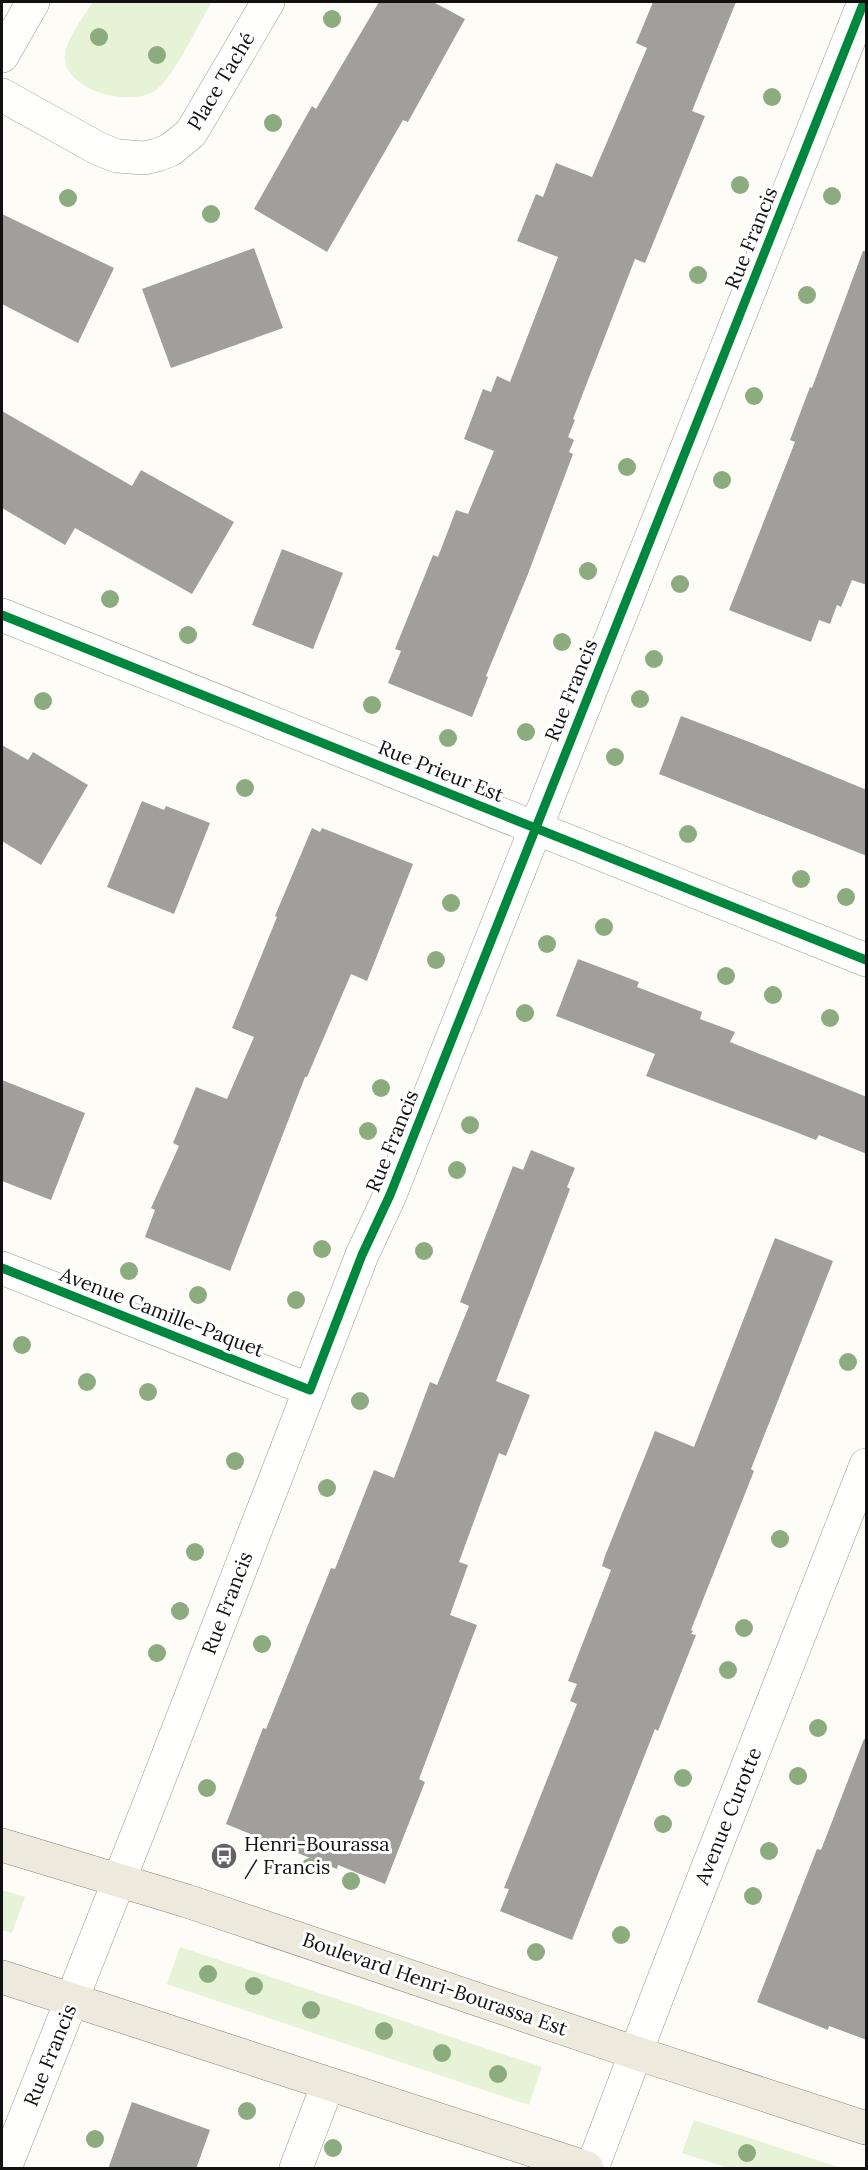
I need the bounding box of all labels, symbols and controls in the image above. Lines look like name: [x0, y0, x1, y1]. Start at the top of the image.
street label: Place Taché: [181, 27, 260, 135]
street label: Rue Francis: [719, 183, 782, 293]
street label: Rue Francis: [539, 635, 602, 745]
street label: Rue Prieur Est: [375, 734, 508, 807]
street label: Rue Francis: [360, 1086, 423, 1196]
street label: Avenue Camille-Paquet: [56, 1261, 268, 1362]
street label: Rue Francis: [196, 1548, 258, 1658]
street label: Avenue Curotte: [688, 1743, 766, 1889]
place label: Henri-Bourassa / Francis: [244, 1831, 390, 1880]
bus stop icon: Henri-Bourassa / Francis: [209, 1841, 239, 1871]
street label: Boulevard Henri-Bourassa Est: [299, 1926, 571, 2041]
street label: Rue Francis: [18, 2000, 81, 2110]

